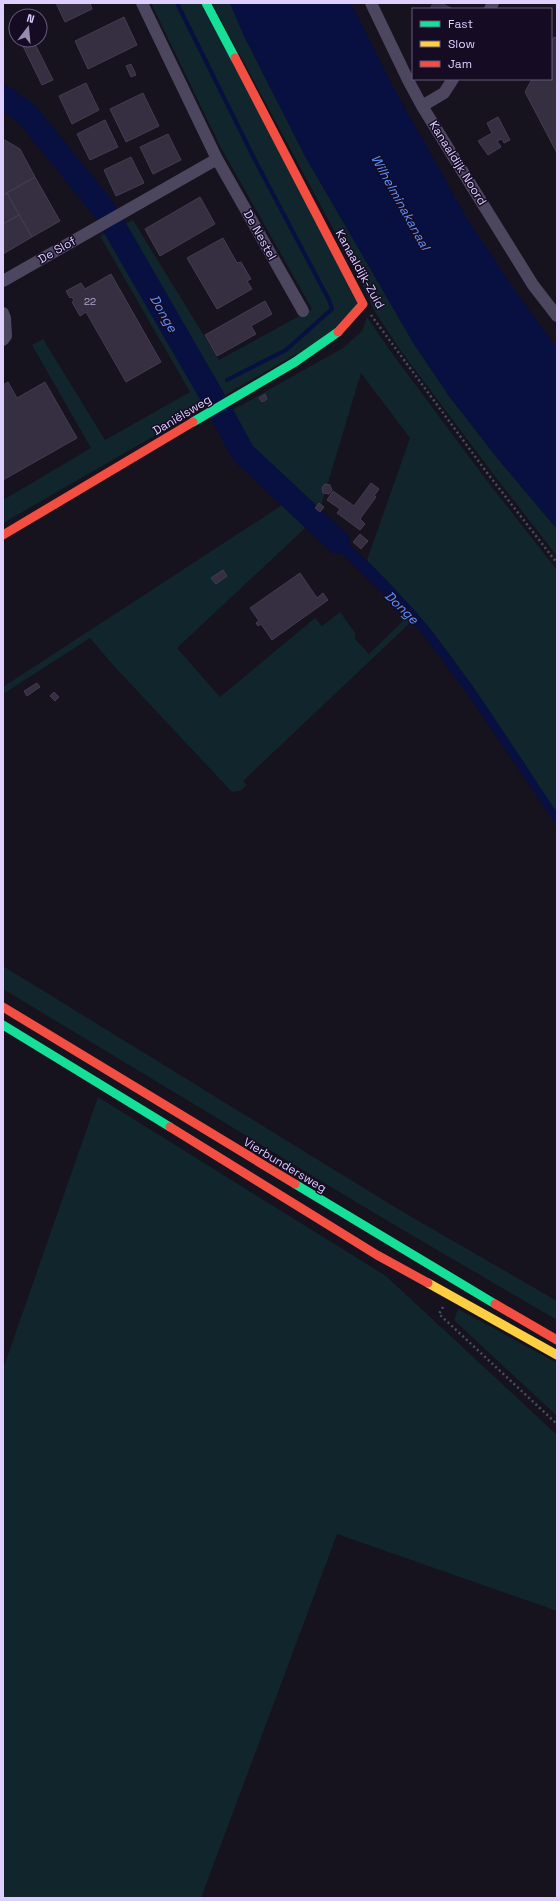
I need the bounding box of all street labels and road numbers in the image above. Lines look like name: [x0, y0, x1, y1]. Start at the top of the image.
street label: Kanaaldijk Noord: [426, 118, 490, 208]
street label: De Nestel: [240, 207, 280, 263]
street label: Kanaaldijk-Zuid: [332, 227, 388, 311]
street label: De Slof: [35, 233, 79, 267]
street label: Daniëlsweg: [150, 391, 214, 439]
street label: Vierbundersweg: [241, 1134, 329, 1196]

